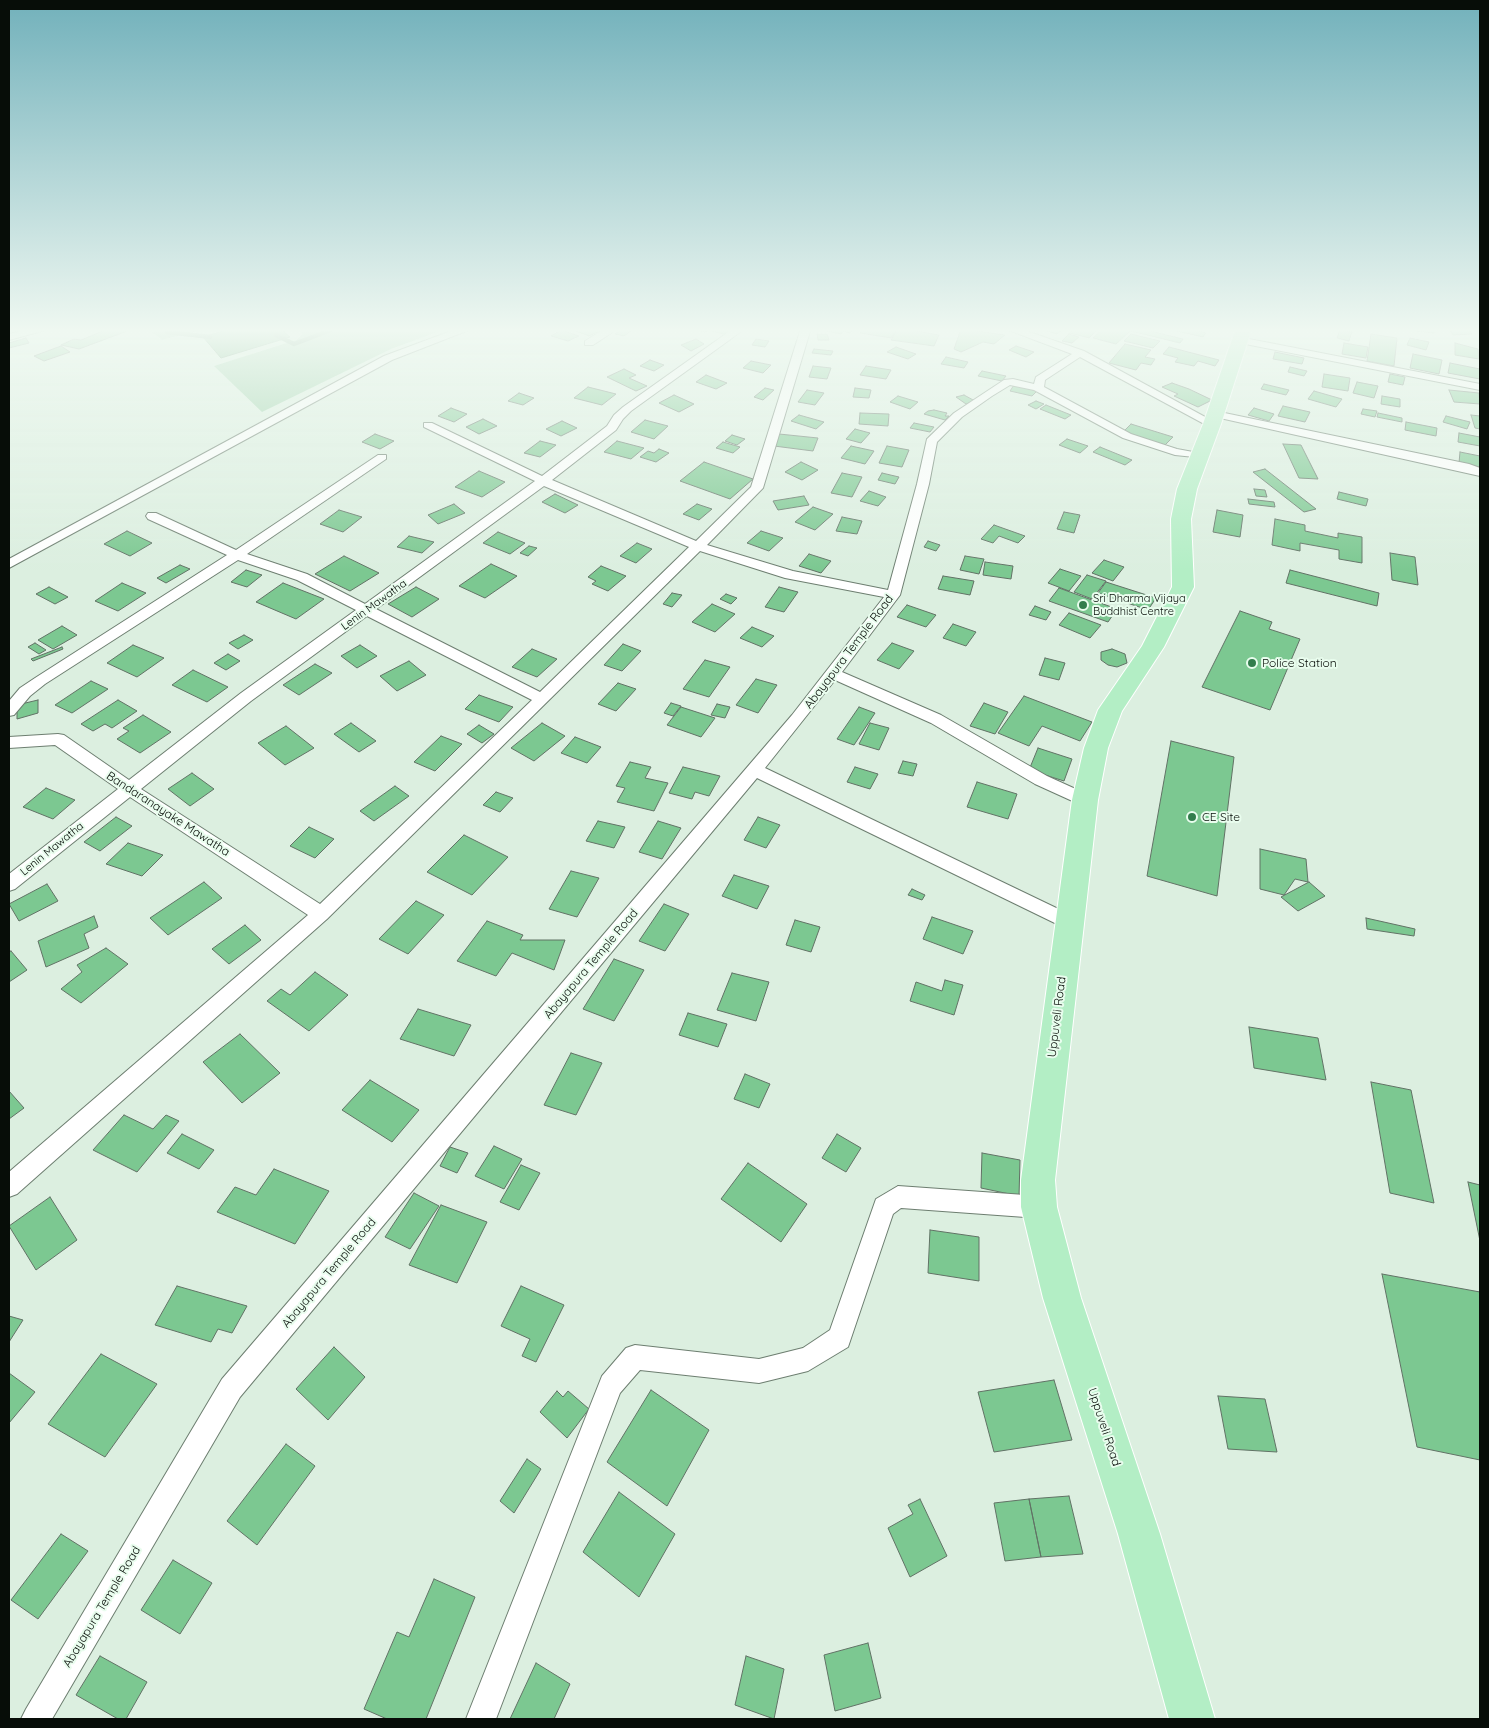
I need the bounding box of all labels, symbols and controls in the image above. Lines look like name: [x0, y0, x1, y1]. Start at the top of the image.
street label: Lenin Mawatha: [339, 577, 409, 633]
street label: Abayapura Temple Road: [801, 592, 897, 712]
place label: Sri Dharma Vijaya Buddhist Centre: [1093, 592, 1186, 618]
marker: Sri Dharma Vijaya Buddhist Centre: [1077, 599, 1089, 611]
place label: Police Station: [1262, 656, 1337, 670]
marker: Police Station: [1246, 657, 1258, 669]
street label: Bandaranayake Mawatha: [104, 769, 232, 859]
place label: CE Site: [1202, 810, 1240, 824]
marker: CE Site: [1186, 811, 1198, 823]
street label: Lenin Mawatha: [18, 819, 86, 879]
street label: Abayapura Temple Road: [541, 906, 641, 1022]
street label: Uppuveli Road: [1045, 976, 1069, 1058]
street label: Abayapura Temple Road: [279, 1215, 379, 1331]
street label: Uppuveli Road: [1085, 1386, 1123, 1468]
street label: Abayapura Temple Road: [60, 1544, 144, 1670]

